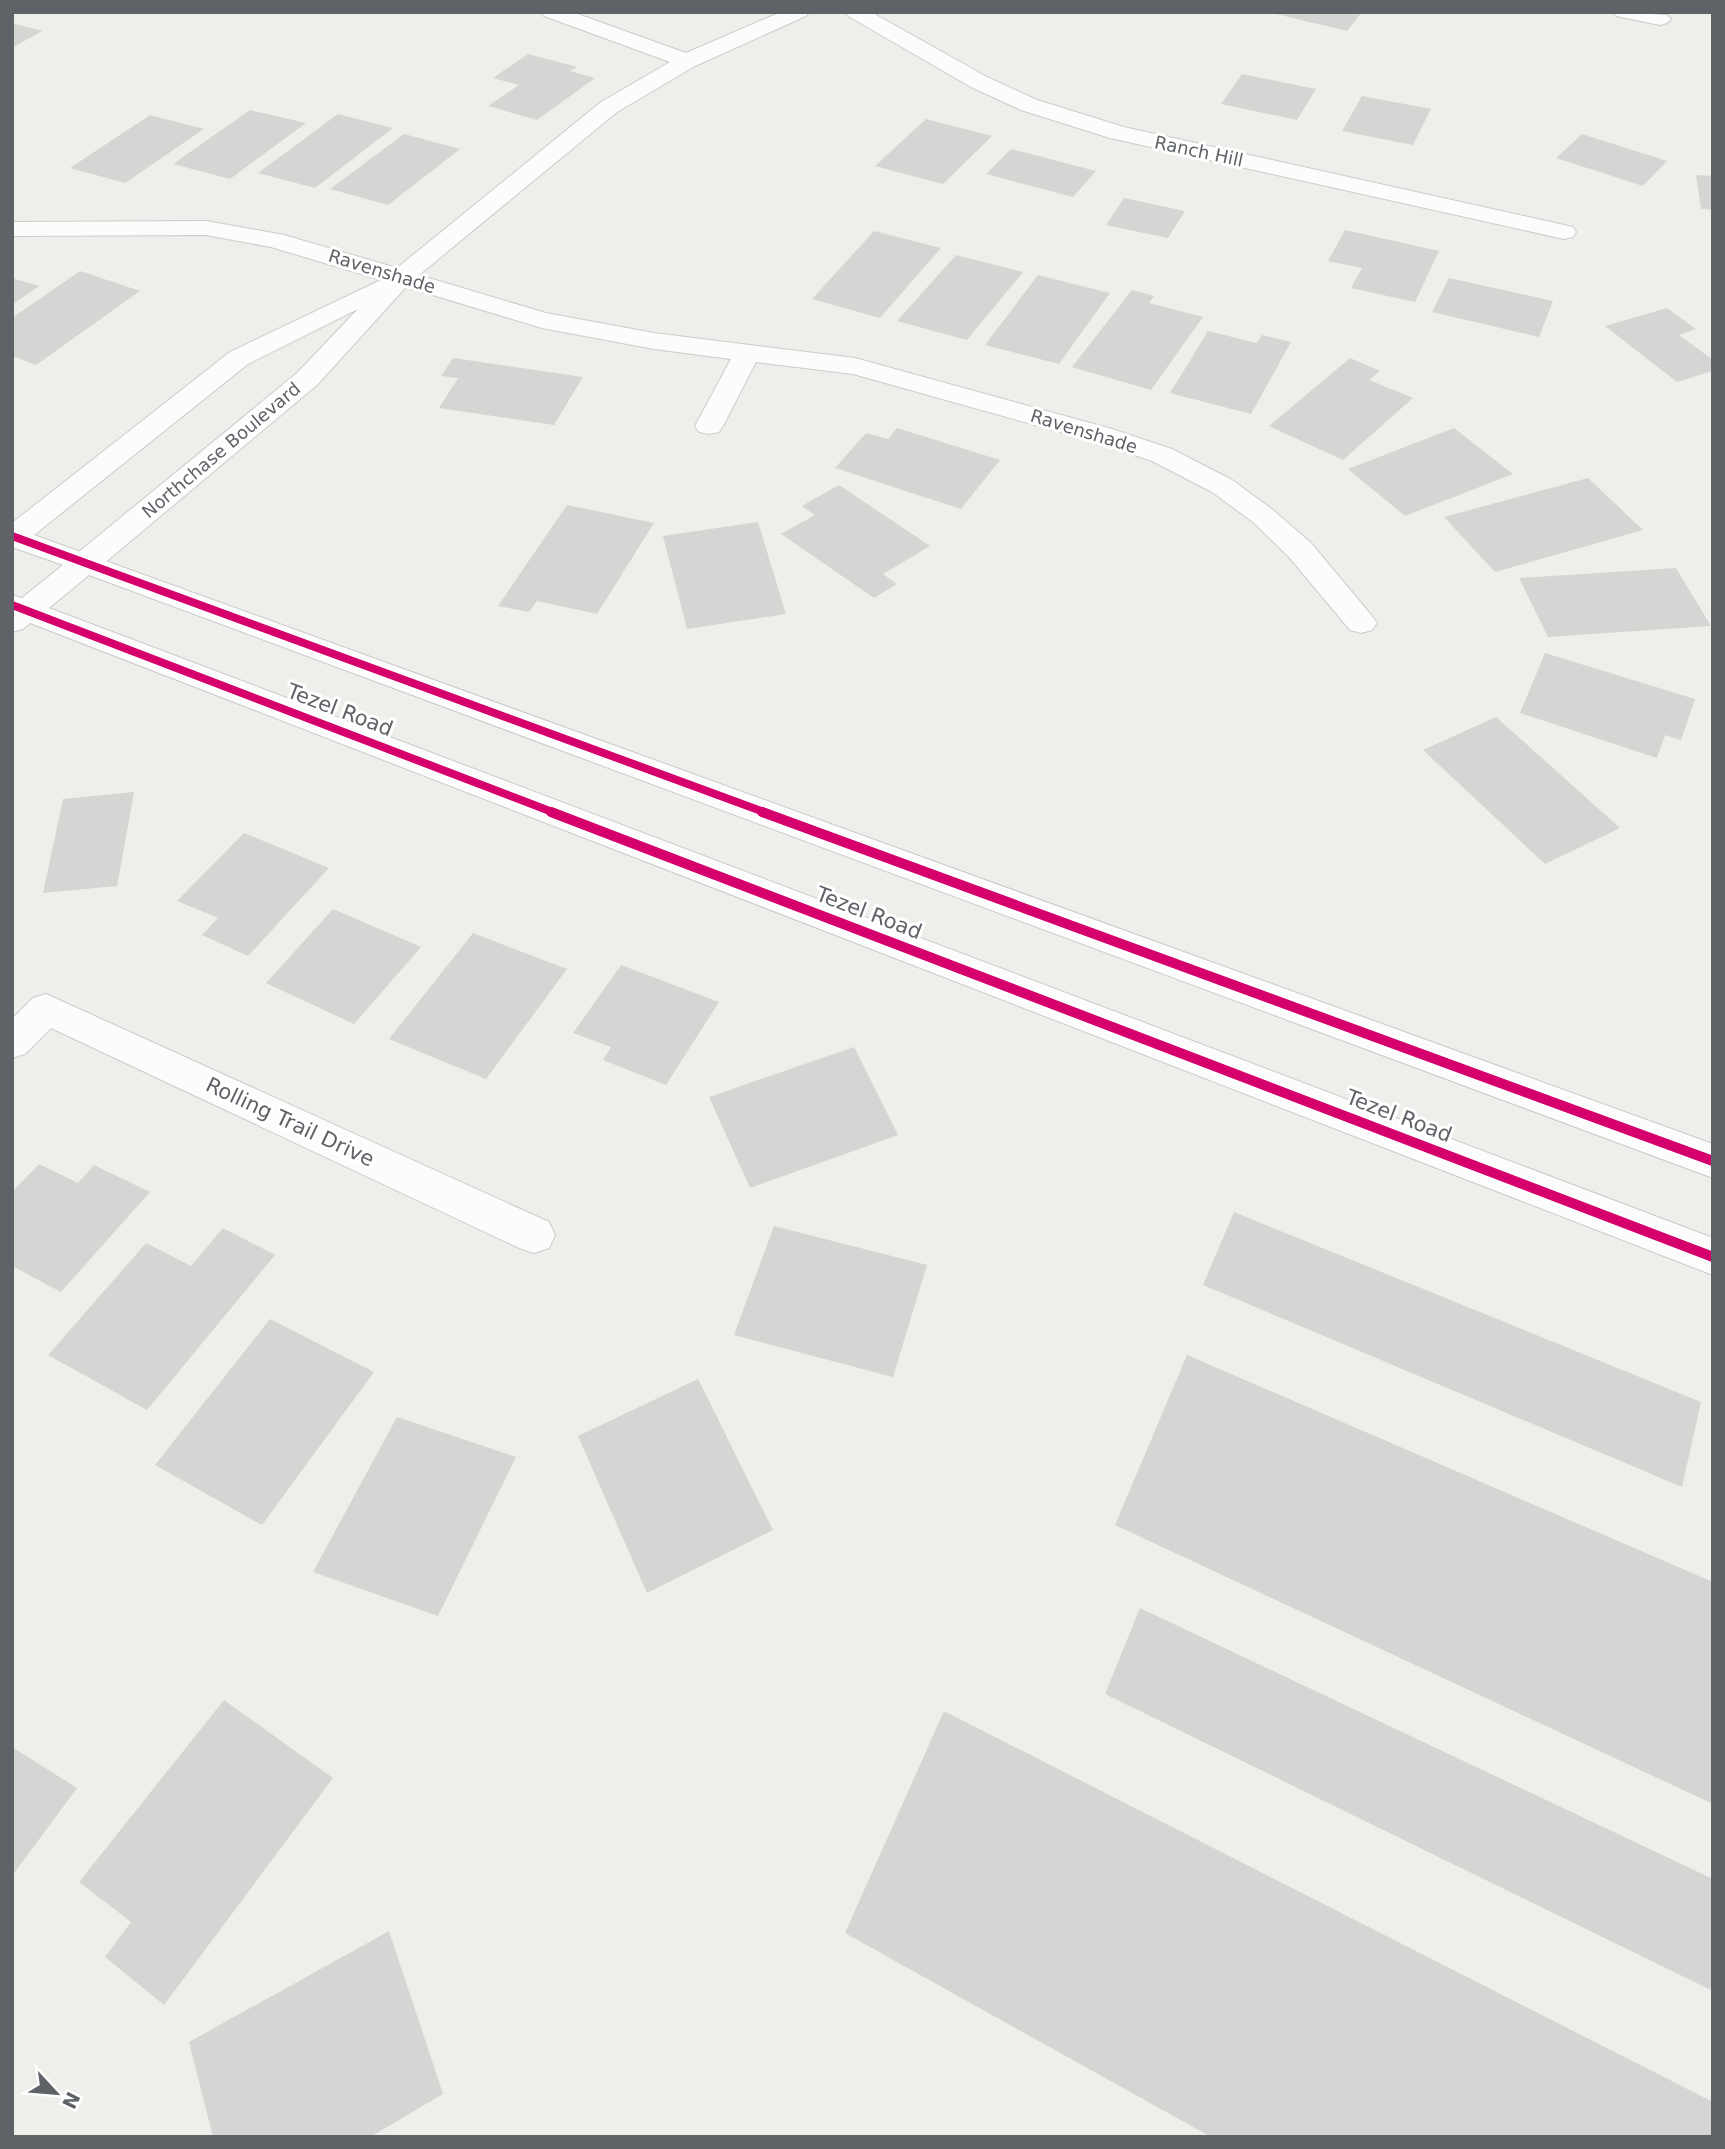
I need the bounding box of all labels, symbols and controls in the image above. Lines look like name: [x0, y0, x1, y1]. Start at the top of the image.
street label: Ranch Hill: [1153, 131, 1245, 171]
street label: Ravenshade: [326, 245, 438, 297]
street label: Northchase Boulevard: [138, 378, 304, 522]
street label: Ravenshade: [1028, 405, 1140, 457]
street label: Tezel Road: [283, 678, 396, 741]
street label: Tezel Road: [812, 881, 925, 944]
street label: Rolling Trail Drive: [202, 1072, 378, 1172]
street label: Tezel Road: [1342, 1084, 1455, 1147]
north arrow: [21, 2058, 91, 2128]
text: N: [58, 2088, 85, 2112]

